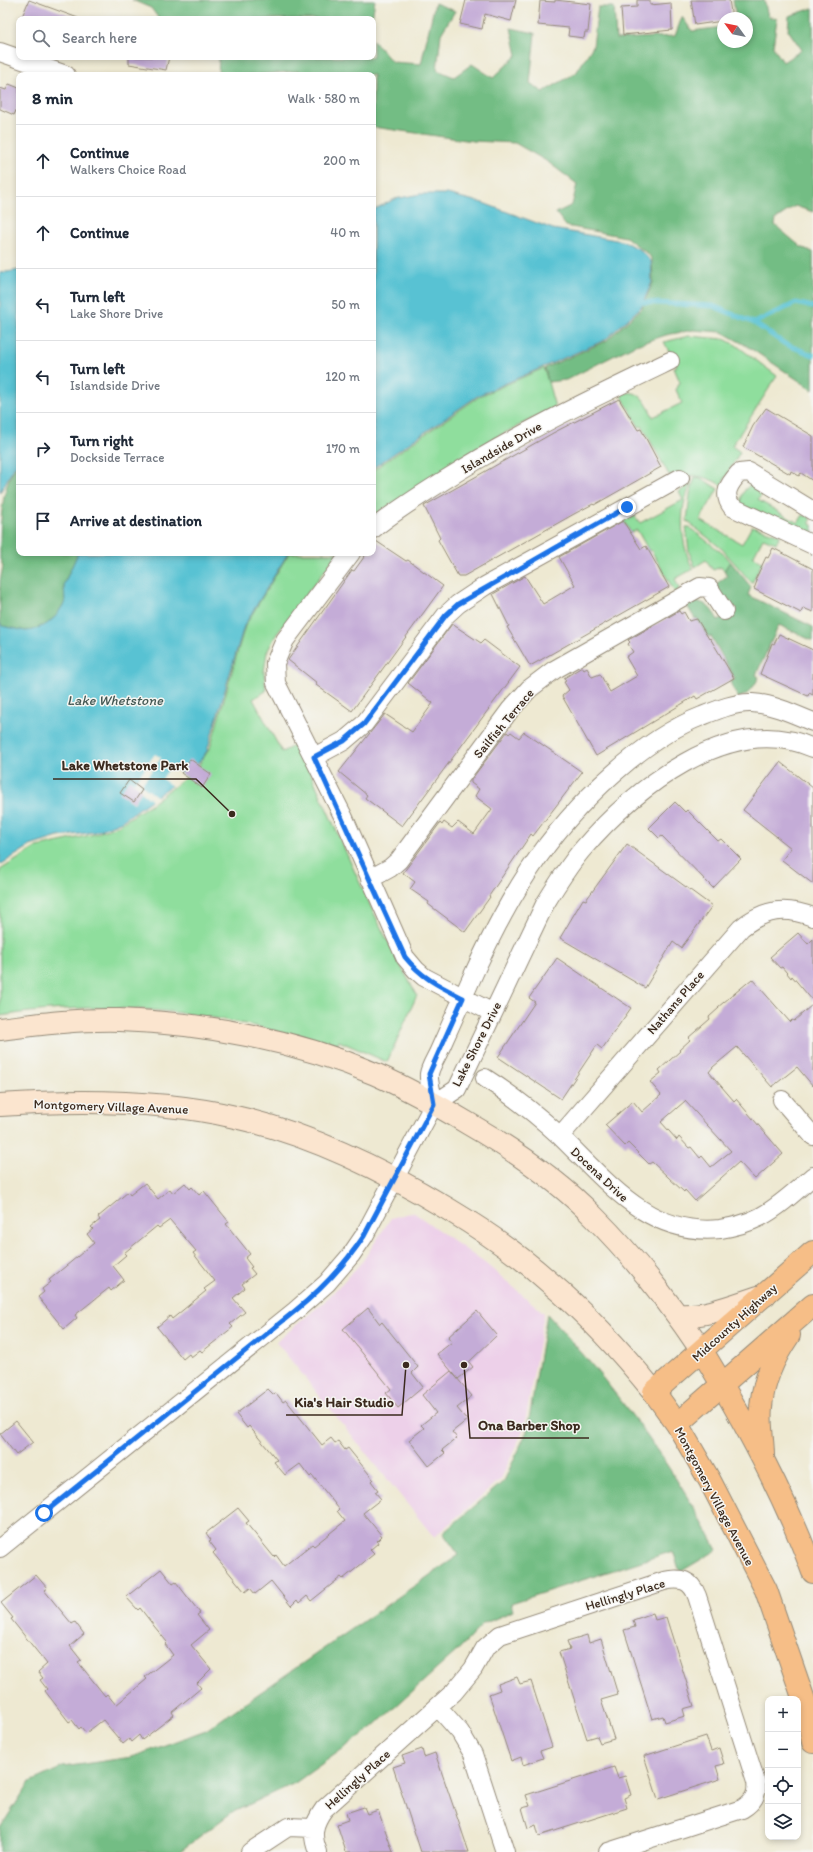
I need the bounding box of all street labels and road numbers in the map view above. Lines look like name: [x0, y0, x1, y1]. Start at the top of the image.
street label: Islandside Drive: [458, 418, 544, 477]
street label: Sailfish Terrace: [470, 686, 537, 761]
street label: Nathans Place: [644, 967, 707, 1037]
street label: Lake Shore Drive: [449, 999, 504, 1089]
street label: Montgomery Village Avenue: [33, 1096, 189, 1117]
street label: Docena Drive: [568, 1144, 632, 1205]
street label: Midcounty Highway: [689, 1280, 780, 1364]
street label: Montgomery Village Avenue: [672, 1424, 758, 1568]
street label: Hellingly Place: [583, 1575, 667, 1614]
street label: Hellingly Place: [322, 1746, 393, 1813]

